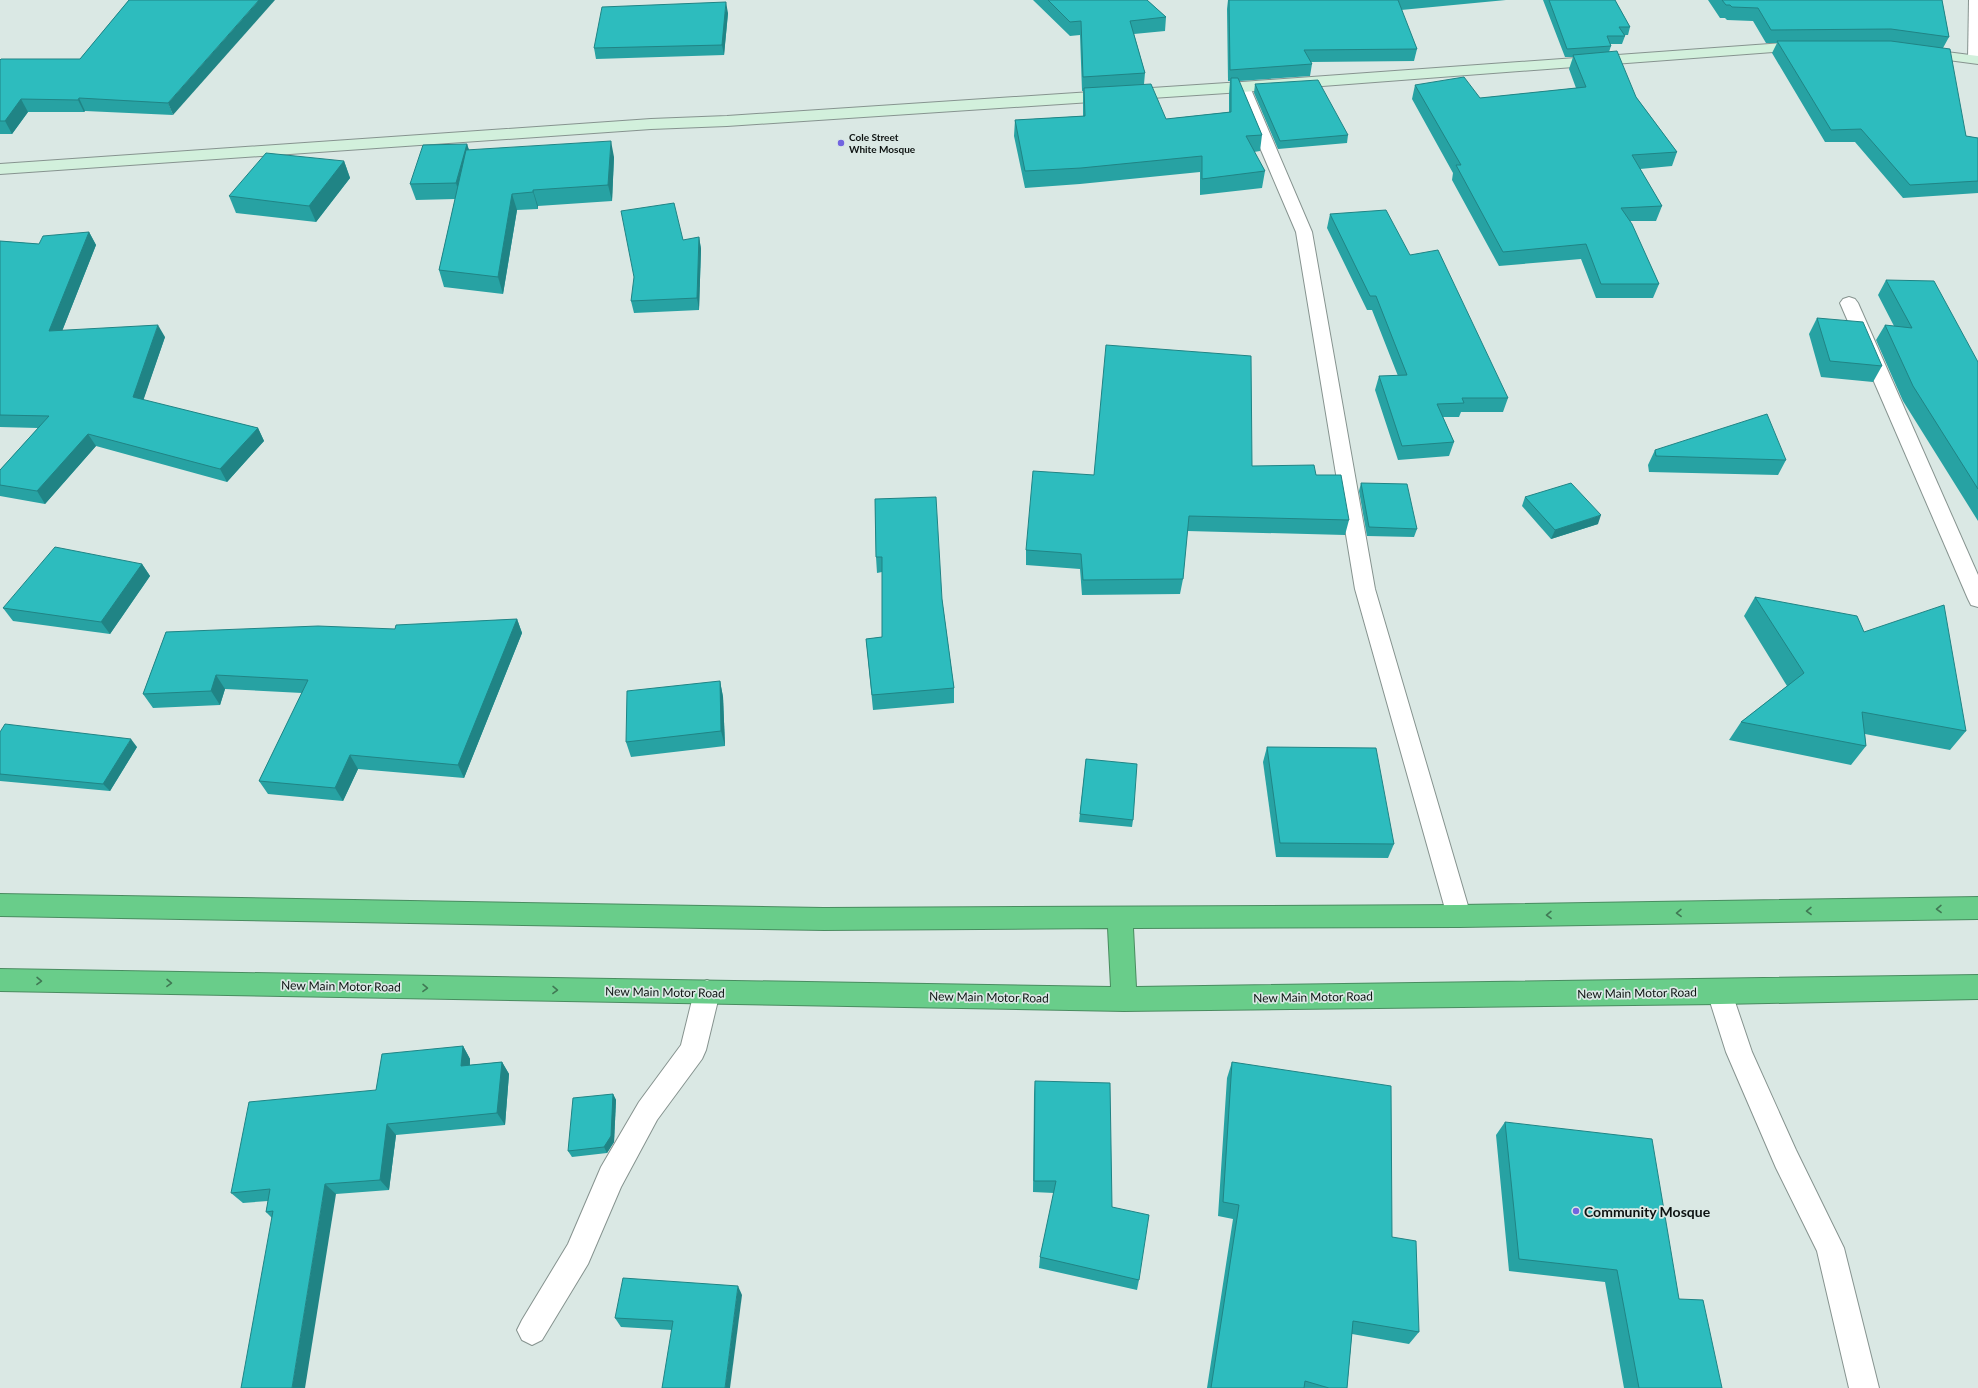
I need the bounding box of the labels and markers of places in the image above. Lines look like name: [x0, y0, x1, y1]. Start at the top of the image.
place label: Cole Street White Mosque: [849, 131, 916, 155]
marker: Cole Street White Mosque: [836, 138, 846, 148]
place label: Community Mosque: [1584, 1203, 1711, 1220]
marker: Community Mosque: [1571, 1206, 1581, 1216]

